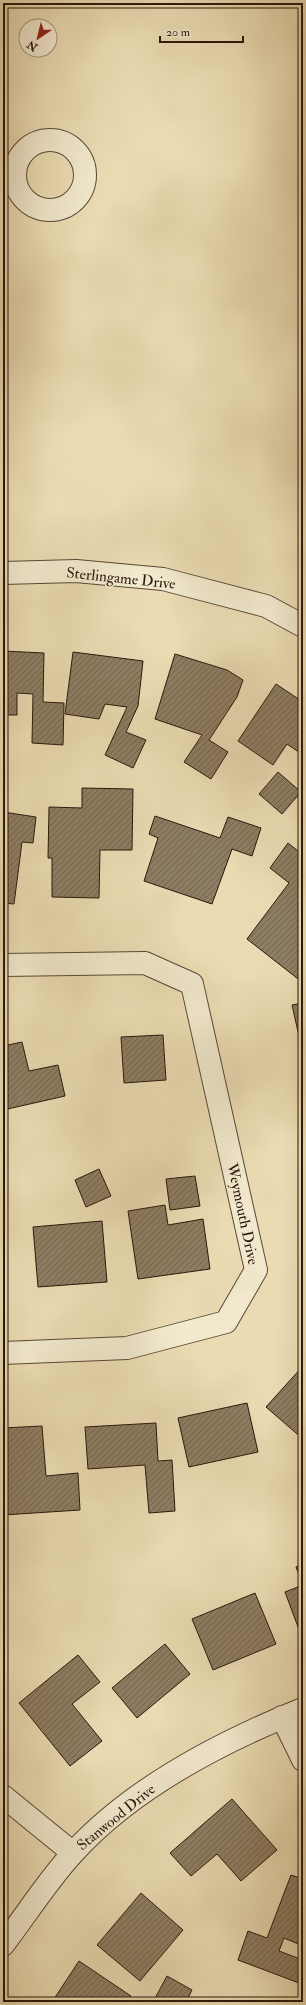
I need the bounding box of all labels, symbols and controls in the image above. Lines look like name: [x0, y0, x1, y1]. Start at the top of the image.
north arrow: [18, 18, 58, 58]
scale bar: [160, 18, 243, 44]
text: 20 m: [166, 25, 191, 40]
text: N: [24, 37, 41, 55]
street label: Sterlingame Drive: [66, 563, 176, 594]
street label: Weymouth Drive: [222, 1161, 263, 1267]
street label: Stanwood Drive: [73, 1780, 159, 1855]

